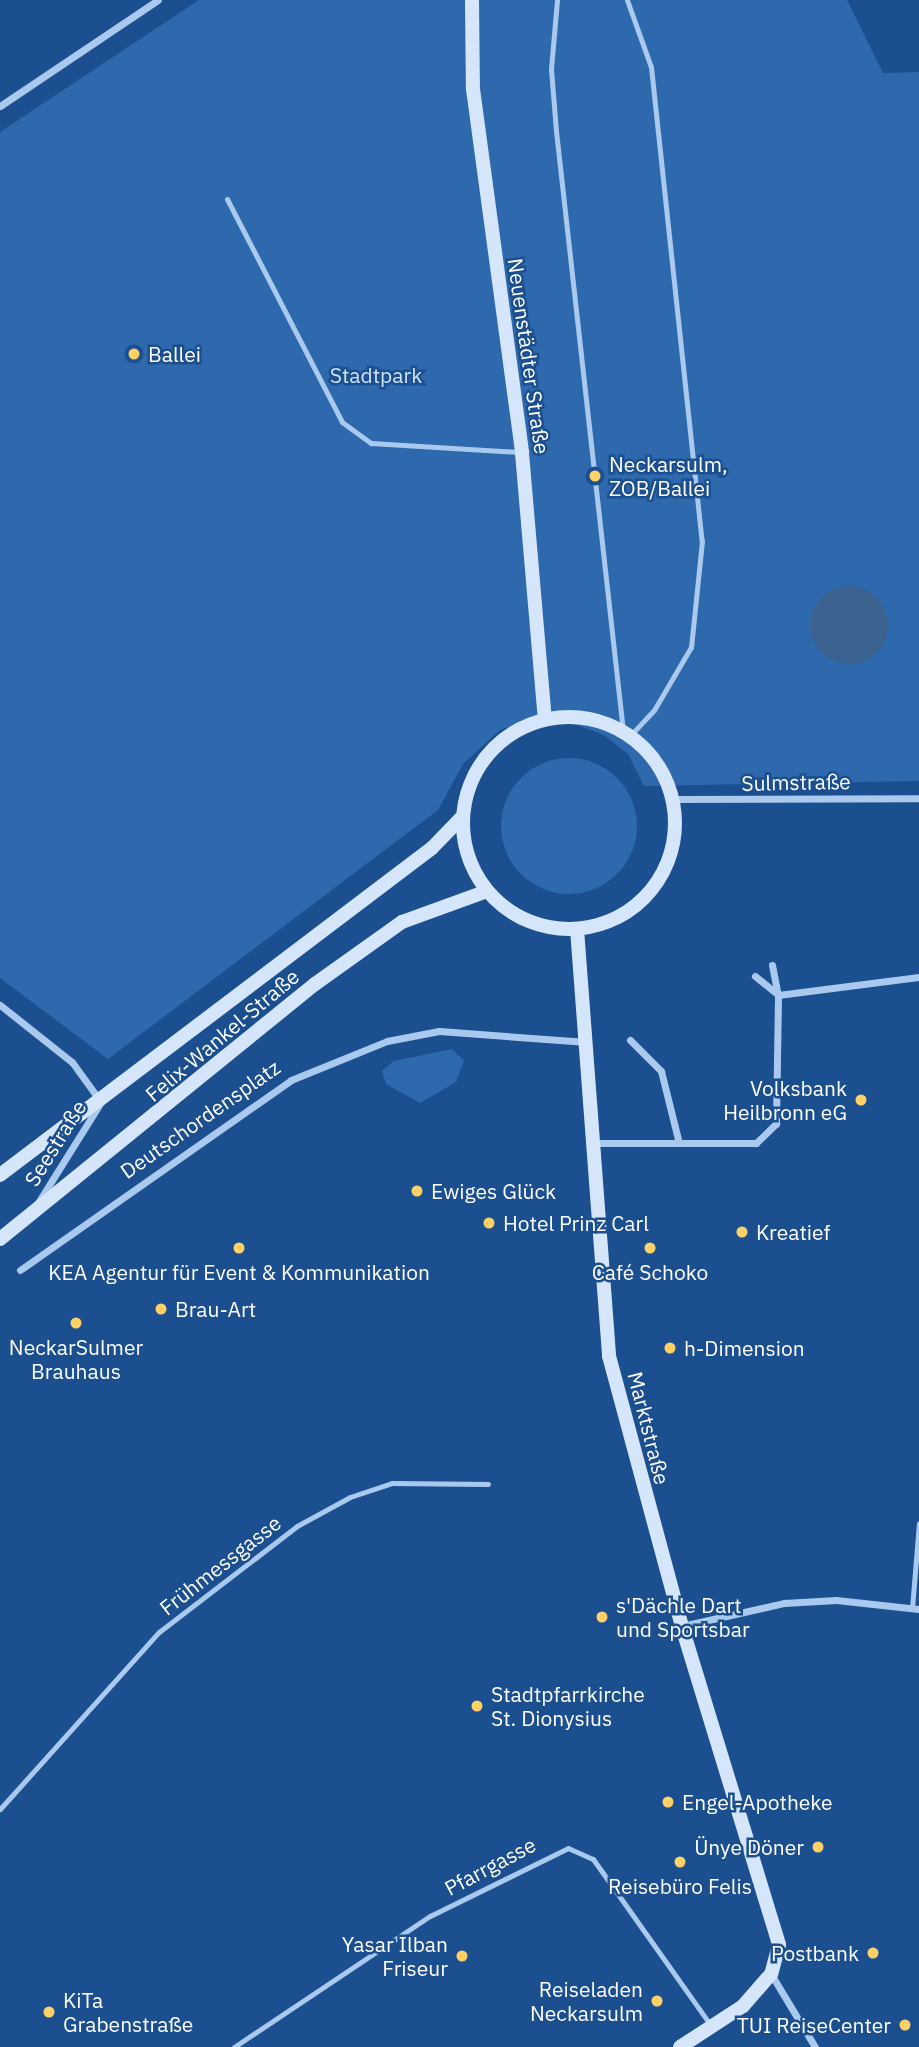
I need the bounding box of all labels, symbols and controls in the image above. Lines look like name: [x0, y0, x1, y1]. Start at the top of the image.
street label: Neuenstädter Straße: [503, 256, 555, 456]
place label: Ballei: [148, 341, 201, 367]
marker: Ballei: [126, 346, 142, 362]
park label: Stadtpark: [330, 362, 422, 388]
place label: Neckarsulm, ZOB/Ballei: [609, 451, 728, 501]
marker: Neckarsulm, ZOB/Ballei: [587, 468, 603, 484]
street label: Sulmstraße: [741, 768, 851, 796]
street label: Felix-Wankel-Straße: [140, 963, 304, 1107]
street label: Deutschordensplatz: [115, 1054, 285, 1184]
place label: Volksbank Heilbronn eG: [723, 1075, 847, 1125]
marker: Volksbank Heilbronn eG: [853, 1092, 869, 1108]
street label: Seestraße: [19, 1095, 91, 1191]
place label: Ewiges Glück: [431, 1178, 556, 1204]
marker: Ewiges Glück: [409, 1183, 425, 1199]
place label: Hotel Prinz Carl: [503, 1210, 649, 1236]
marker: Hotel Prinz Carl: [481, 1215, 497, 1231]
place label: Kreatief: [756, 1219, 830, 1245]
marker: Kreatief: [734, 1224, 750, 1240]
marker: KEA Agentur für Event & Kommunikation: [231, 1240, 247, 1256]
marker: Café Schoko: [642, 1240, 658, 1256]
place label: KEA Agentur für Event & Kommunikation: [48, 1259, 430, 1285]
place label: Café Schoko: [592, 1259, 708, 1285]
place label: Brau-Art: [175, 1296, 256, 1322]
marker: Brau-Art: [153, 1301, 169, 1317]
marker: NeckarSulmer Brauhaus: [68, 1315, 84, 1331]
place label: NeckarSulmer Brauhaus: [9, 1334, 143, 1384]
place label: h-Dimension: [684, 1335, 805, 1361]
marker: h-Dimension: [662, 1340, 678, 1356]
street label: Marktstraße: [623, 1369, 675, 1487]
street label: Frühmessgasse: [154, 1510, 286, 1620]
place label: s'Dächle Dart und Sportsbar: [616, 1592, 750, 1642]
marker: s'Dächle Dart und Sportsbar: [594, 1609, 610, 1625]
place label: Stadtpfarrkirche St. Dionysius: [491, 1681, 645, 1731]
marker: Stadtpfarrkirche St. Dionysius: [469, 1698, 485, 1714]
place label: Engel-Apotheke: [682, 1789, 833, 1815]
marker: Engel-Apotheke: [660, 1794, 676, 1810]
street label: Pfarrgasse: [440, 1831, 540, 1901]
place label: Ünye Döner: [694, 1834, 804, 1860]
marker: Ünye Döner: [810, 1839, 826, 1855]
marker: Reisebüro Felis: [672, 1854, 688, 1870]
place label: Reisebüro Felis: [608, 1873, 752, 1899]
place label: Yasar Ilban Friseur: [342, 1931, 448, 1981]
place label: Postbank: [771, 1940, 859, 1966]
marker: Postbank: [865, 1945, 881, 1961]
marker: Yasar Ilban Friseur: [454, 1948, 470, 1964]
place label: Reiseladen Neckarsulm: [530, 1976, 643, 2026]
place label: KiTa Grabenstraße: [63, 1987, 193, 2037]
marker: Reiseladen Neckarsulm: [649, 1993, 665, 2009]
marker: KiTa Grabenstraße: [41, 2004, 57, 2020]
place label: TUI ReiseCenter: [737, 2012, 891, 2038]
marker: TUI ReiseCenter: [897, 2017, 913, 2033]

